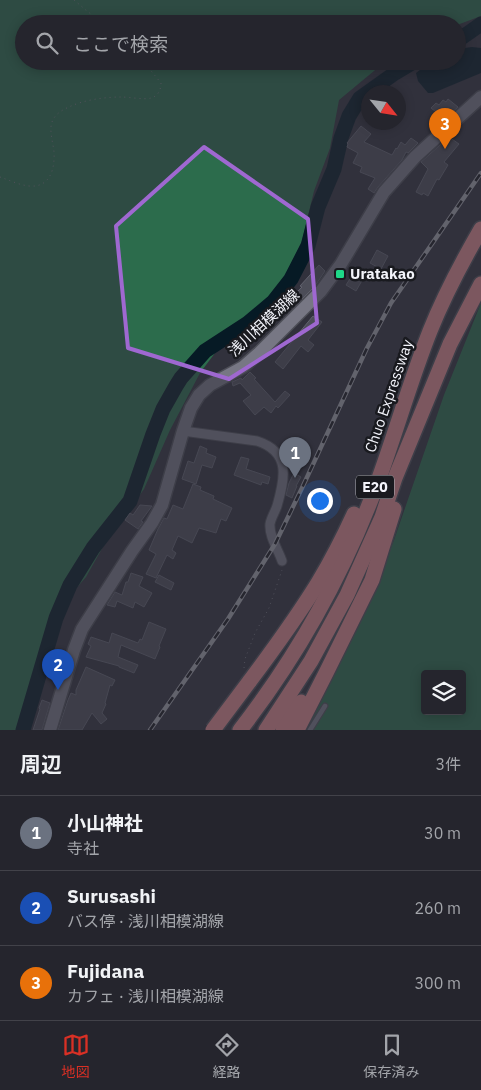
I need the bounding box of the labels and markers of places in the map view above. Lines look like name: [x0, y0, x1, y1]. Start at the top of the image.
pin: 3: [429, 108, 461, 149]
place label: Uratakao: [350, 264, 415, 283]
marker: Uratakao: [334, 268, 346, 280]
pin: 1: [279, 437, 311, 478]
pin: 2: [42, 649, 74, 690]

